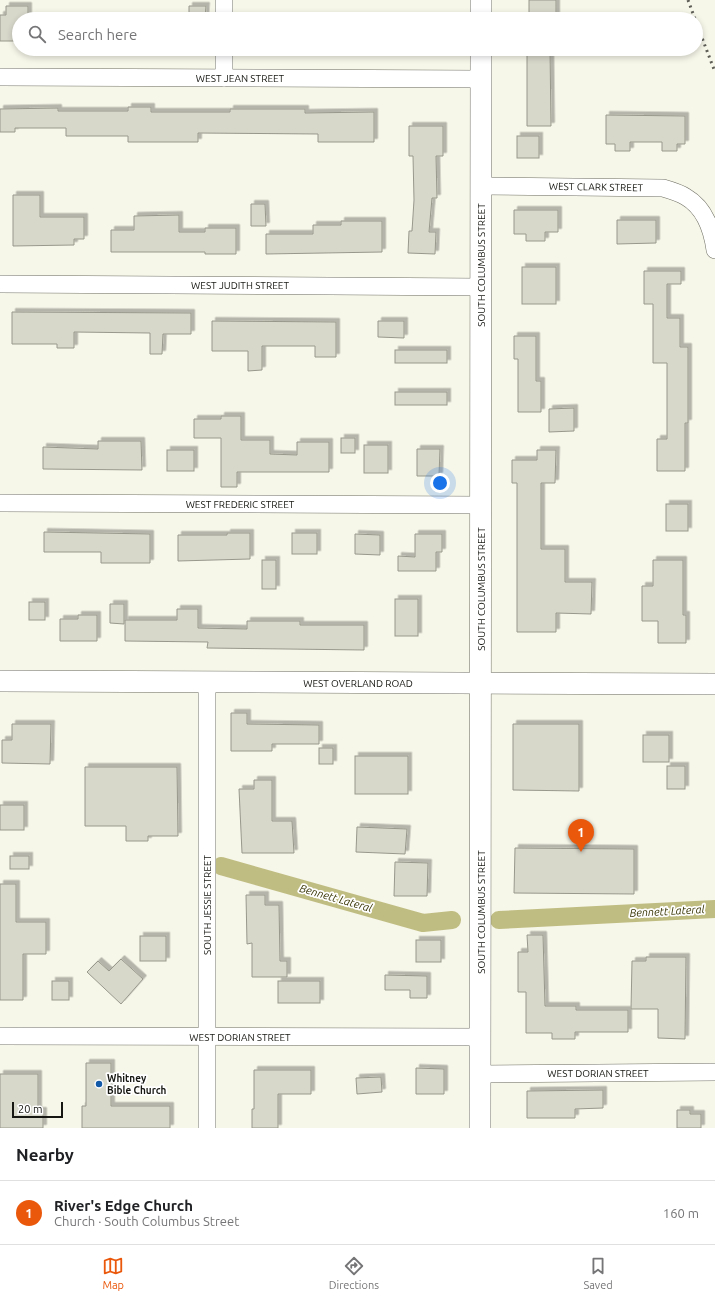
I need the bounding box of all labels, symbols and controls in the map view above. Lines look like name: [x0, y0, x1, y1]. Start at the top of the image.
search box: [12, 12, 703, 56]
icon: search: [26, 23, 48, 45]
text: Search here: [58, 26, 137, 43]
street label: WEST JEAN STREET: [196, 73, 285, 84]
street label: WEST CLARK STREET: [549, 181, 644, 193]
street label: SOUTH COLUMBUS STREET: [476, 203, 487, 327]
street label: WEST JUDITH STREET: [191, 280, 289, 291]
your location: [430, 473, 450, 493]
street label: WEST FREDERIC STREET: [186, 499, 295, 510]
street label: SOUTH COLUMBUS STREET: [476, 527, 487, 651]
street label: WEST OVERLAND ROAD: [303, 678, 413, 689]
pin: 1: [568, 819, 594, 852]
street label: SOUTH COLUMBUS STREET: [476, 850, 487, 974]
street label: SOUTH JESSIE STREET: [202, 855, 213, 955]
water label: Bennett Lateral: [298, 882, 374, 914]
water label: Bennett Lateral: [629, 903, 705, 919]
street label: WEST DORIAN STREET: [189, 1032, 291, 1043]
street label: WEST DORIAN STREET: [547, 1068, 649, 1079]
place label: Whitney Bible Church: [107, 1073, 167, 1096]
marker: Whitney Bible Church: [94, 1079, 104, 1089]
scale bar: [12, 1100, 63, 1119]
text: 20 m: [18, 1103, 42, 1115]
text: Nearby: [16, 1145, 74, 1164]
text: River's Edge Church: [54, 1197, 193, 1214]
text: 1: [25, 1206, 33, 1220]
text: 160 m: [663, 1206, 699, 1220]
text: Church · South Columbus Street: [54, 1214, 239, 1228]
tab: Map: [102, 1255, 124, 1291]
tab: Directions: [329, 1255, 379, 1291]
tab: Saved: [583, 1255, 613, 1291]

